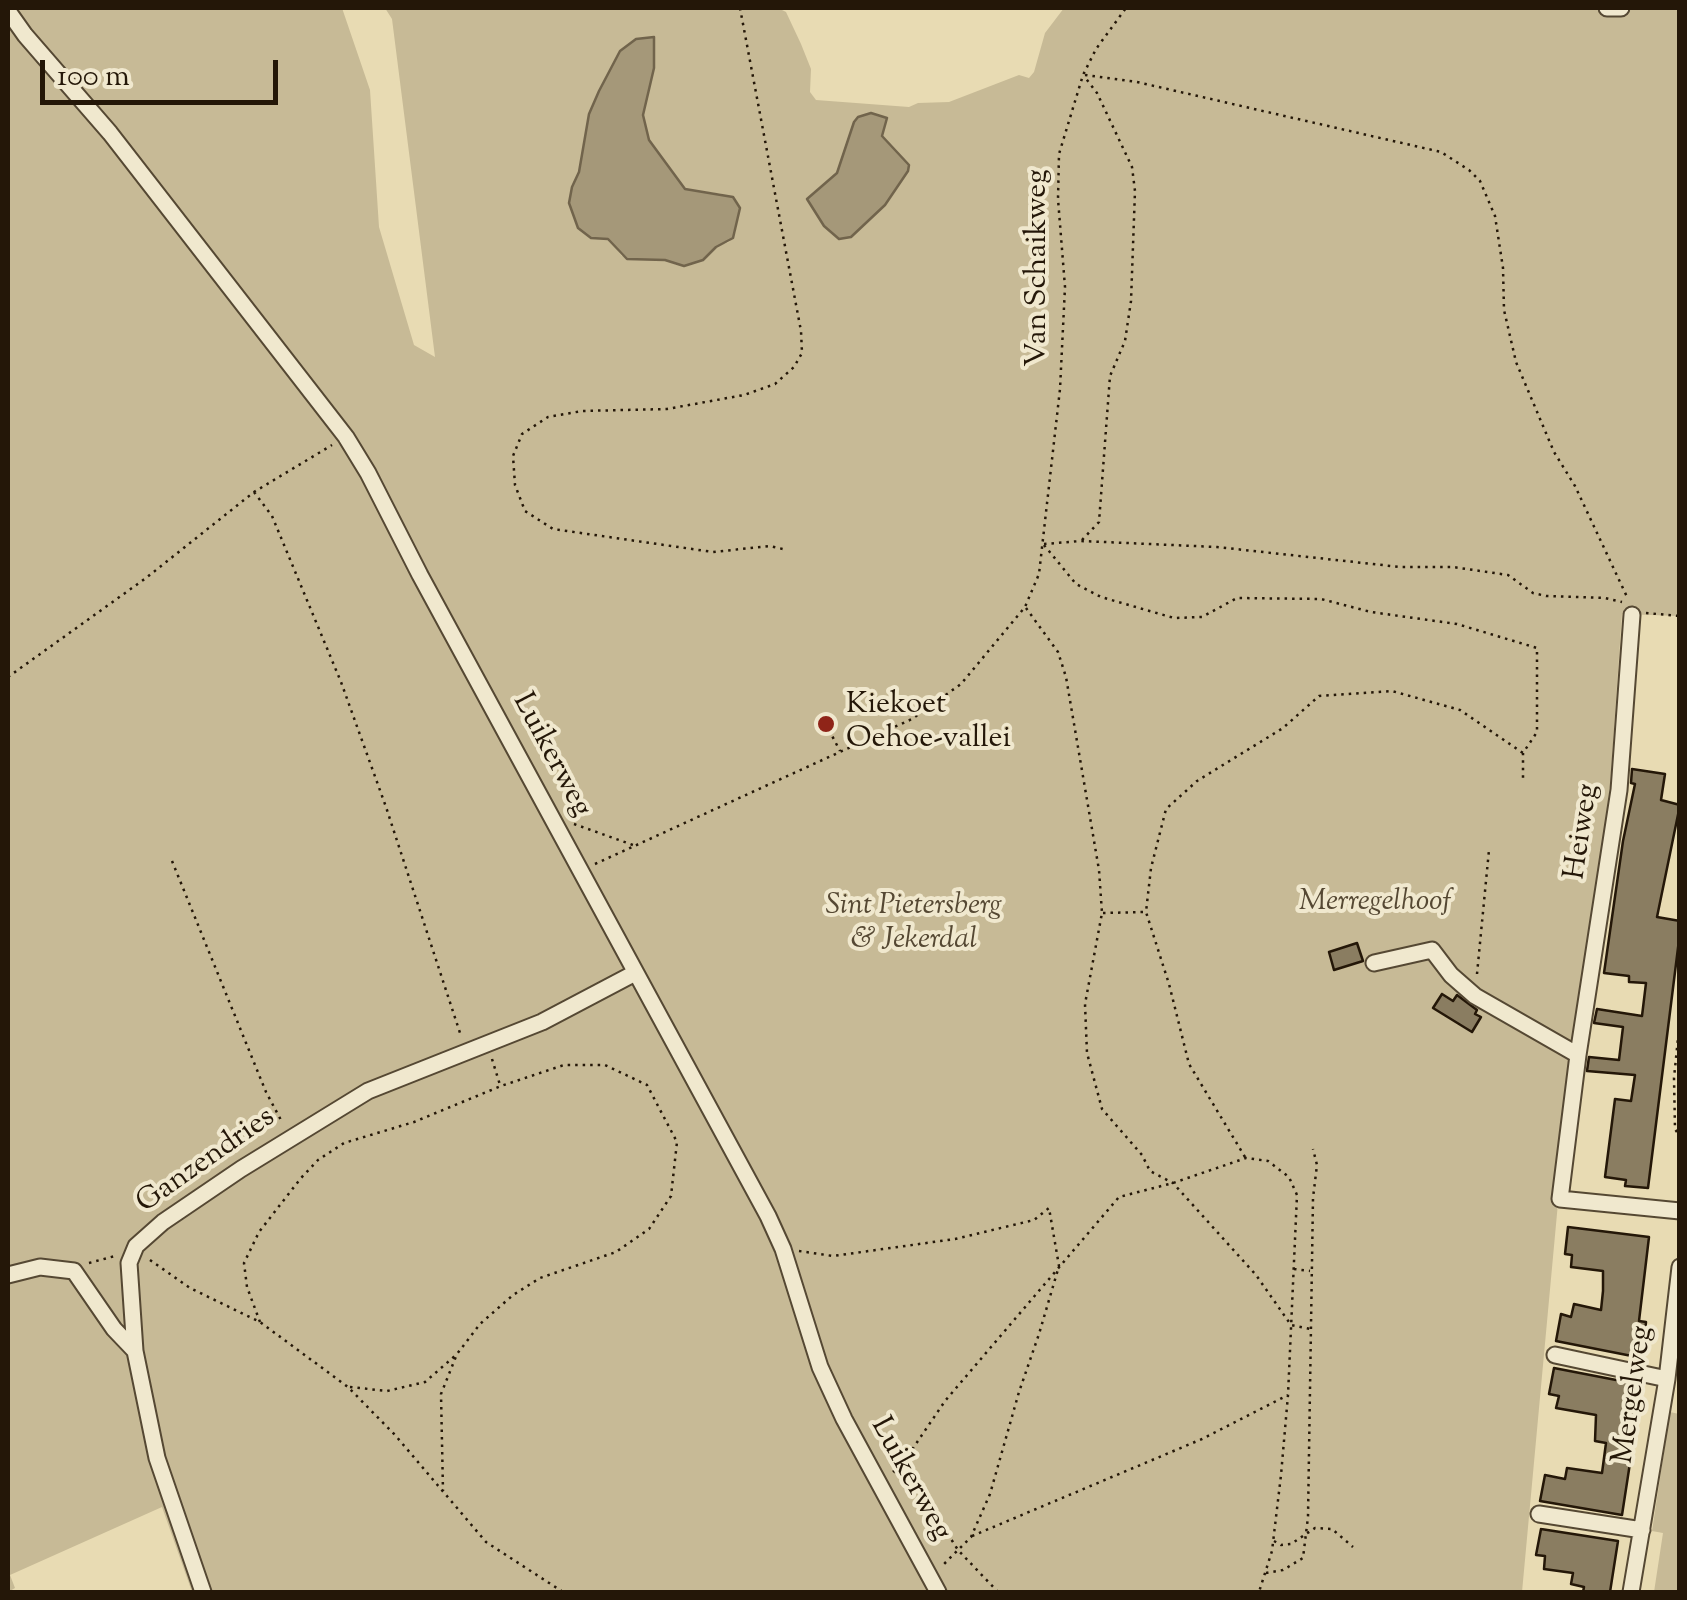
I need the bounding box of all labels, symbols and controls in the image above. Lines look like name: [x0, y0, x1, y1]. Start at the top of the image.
scale bar: [45, 40, 282, 102]
text: 100 m: [57, 56, 130, 99]
street label: Van Schaikweg: [1022, 169, 1058, 367]
street label: Luikerweg: [502, 688, 598, 824]
place label: Kiekoet Oehoe-vallei: [846, 689, 1011, 760]
marker: Kiekoet Oehoe-vallei: [815, 713, 837, 735]
street label: Heiweg: [1559, 782, 1609, 882]
park label: Merregelhoof: [1299, 886, 1451, 922]
park label: Sint Pietersberg & Jekerdal: [826, 890, 1002, 960]
street label: Ganzendries: [131, 1101, 283, 1223]
street label: Mergelweg: [1608, 1324, 1662, 1466]
street label: Luikerweg: [861, 1412, 957, 1548]

